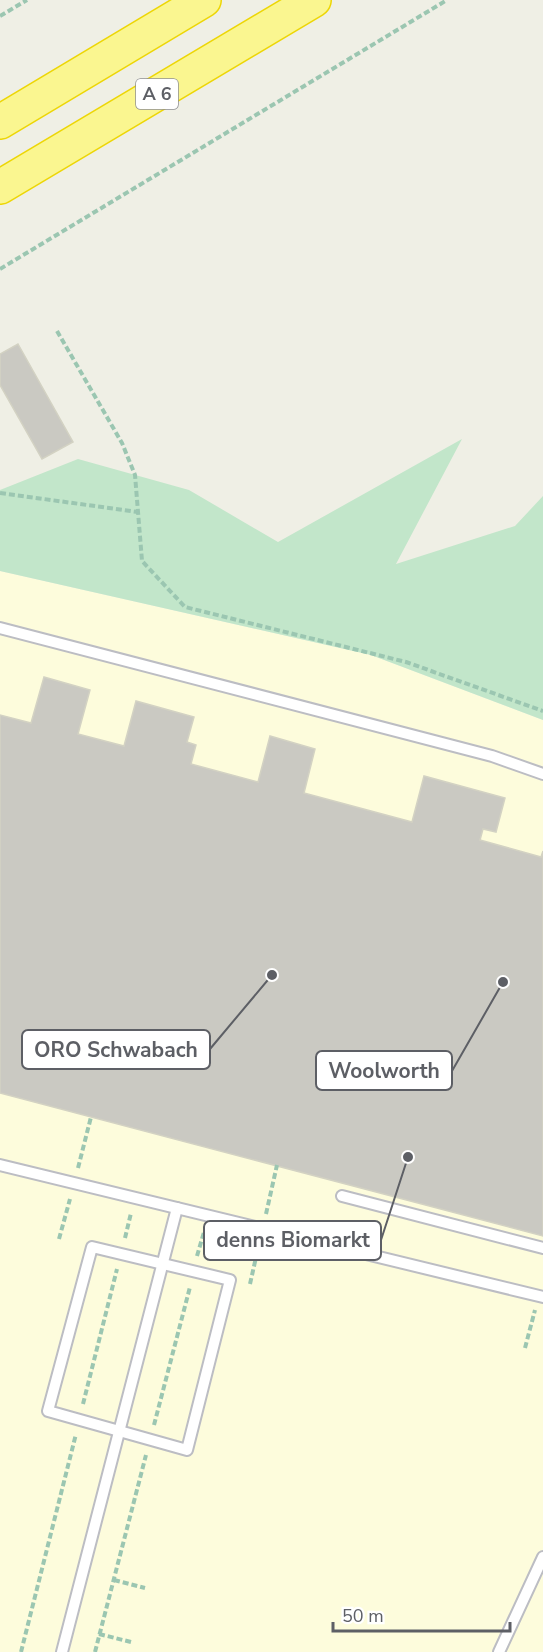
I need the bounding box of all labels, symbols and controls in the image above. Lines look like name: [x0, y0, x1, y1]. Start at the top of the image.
road number: A 6: [136, 79, 178, 109]
callout: ORO Schwabach: [22, 1030, 210, 1069]
text: ORO Schwabach: [34, 1036, 198, 1064]
callout: Woolworth: [316, 1051, 452, 1090]
text: Woolworth: [328, 1057, 440, 1085]
callout: denns Biomarkt: [204, 1221, 381, 1260]
text: denns Biomarkt: [216, 1226, 371, 1254]
scale bar: [333, 1595, 510, 1633]
text: 50 m: [342, 1604, 384, 1628]

